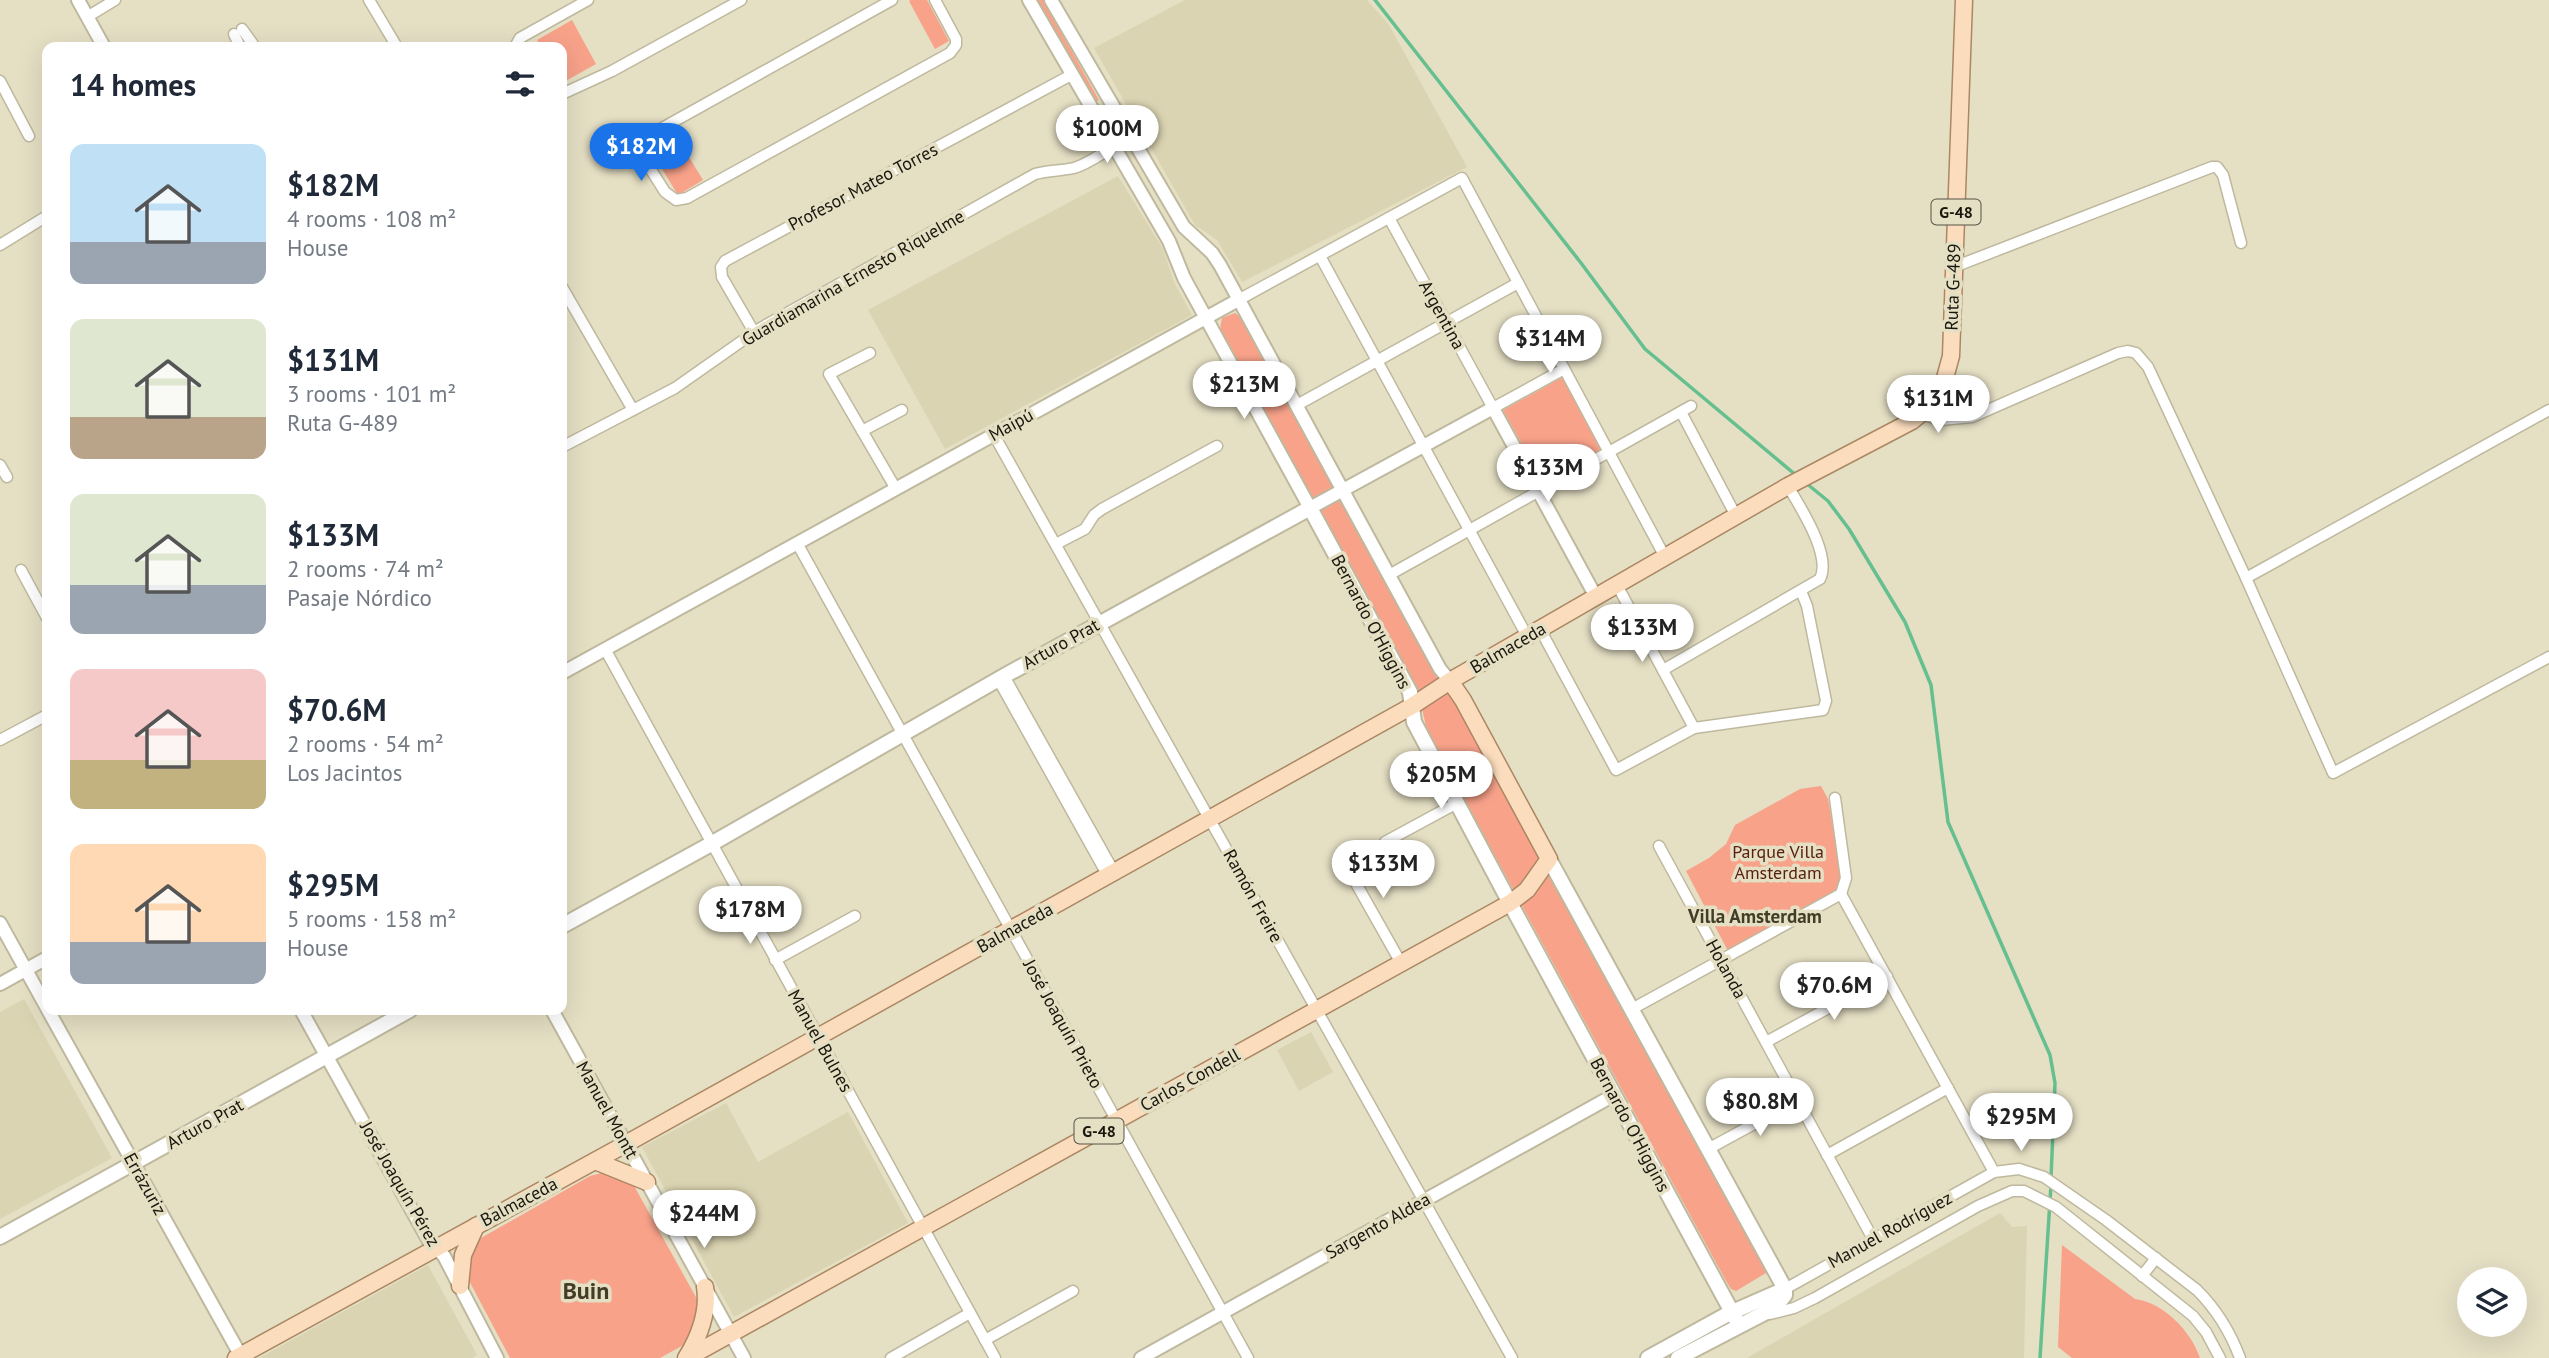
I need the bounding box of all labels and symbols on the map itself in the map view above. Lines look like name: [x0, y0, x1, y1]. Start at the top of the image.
pin: $100M: [1058, 106, 1156, 165]
pin: $182M: [592, 124, 690, 183]
street label: Profesor Mateo Torres: [784, 137, 941, 236]
road number: G-48: [1932, 200, 1980, 224]
street label: Guardiamarina Ernesto Riquelme: [737, 204, 968, 351]
street label: Ruta G-489: [1939, 243, 1966, 331]
street label: Argentina: [1414, 276, 1471, 353]
pin: $314M: [1501, 316, 1599, 375]
pin: $213M: [1195, 362, 1293, 421]
pin: $131M: [1889, 376, 1987, 435]
street label: Maipú: [984, 403, 1037, 446]
pin: $133M: [1499, 444, 1597, 504]
street label: Bernardo O'Higgins: [1326, 551, 1417, 693]
pin: $133M: [1593, 604, 1691, 664]
street label: Arturo Prat: [1018, 613, 1103, 674]
street label: Balmaceda: [1466, 617, 1550, 678]
pin: $205M: [1392, 752, 1490, 811]
park label: Parque Villa Amsterdam: [1732, 840, 1824, 884]
pin: $133M: [1334, 841, 1432, 900]
street label: Ramón Freire: [1218, 845, 1288, 946]
pin: $178M: [701, 886, 799, 946]
street label: Balmaceda: [973, 897, 1057, 958]
district label: Villa Amsterdam: [1687, 904, 1822, 928]
street label: Holanda: [1701, 935, 1752, 1002]
street label: José Joaquín Prieto: [1018, 954, 1108, 1092]
pin: $70.6M: [1777, 962, 1891, 1022]
street label: Manuel Bulnes: [783, 985, 858, 1096]
street label: Carlos Condell: [1136, 1042, 1244, 1116]
street label: Bernardo O'Higgins: [1585, 1054, 1676, 1196]
street label: Manuel Montt: [571, 1057, 644, 1163]
pin: $80.8M: [1703, 1078, 1817, 1138]
street label: Arturo Prat: [162, 1093, 247, 1154]
pin: $295M: [1972, 1094, 2070, 1153]
street label: José Joaquín Pérez: [355, 1116, 446, 1250]
road number: G-48: [1074, 1119, 1124, 1144]
street label: Errázuriz: [119, 1149, 172, 1219]
street label: Balmaceda: [476, 1172, 561, 1231]
street label: Manuel Rodríguez: [1824, 1186, 1956, 1273]
street label: Sargento Aldea: [1321, 1187, 1434, 1264]
pin: $244M: [655, 1190, 753, 1250]
district label: Buin: [563, 1275, 609, 1306]

